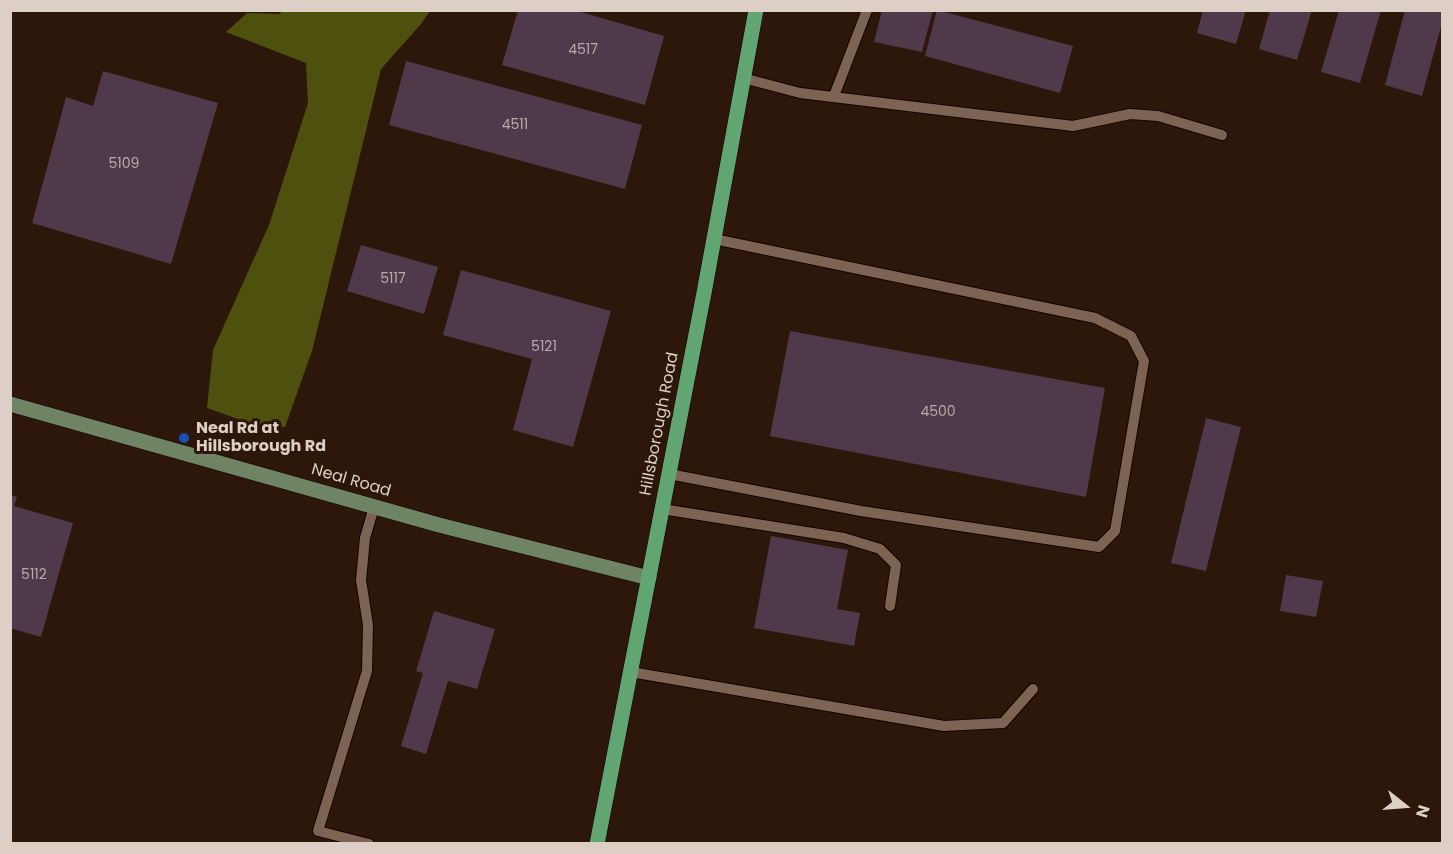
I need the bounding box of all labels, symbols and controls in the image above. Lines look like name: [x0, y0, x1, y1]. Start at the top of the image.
house number: 4517: [568, 42, 598, 58]
house number: 4511: [502, 117, 528, 133]
house number: 5109: [109, 156, 139, 172]
house number: 5117: [380, 271, 406, 287]
house number: 5121: [531, 339, 557, 355]
street label: Hillsborough Road: [637, 351, 683, 497]
house number: 4500: [920, 404, 956, 420]
place label: Neal Rd at Hillsborough Rd: [196, 419, 326, 457]
marker: Neal Rd at Hillsborough Rd: [177, 431, 191, 445]
street label: Neal Road: [309, 460, 393, 502]
house number: 5112: [21, 567, 47, 583]
north arrow: [1375, 776, 1435, 836]
text: N: [1410, 802, 1435, 821]

